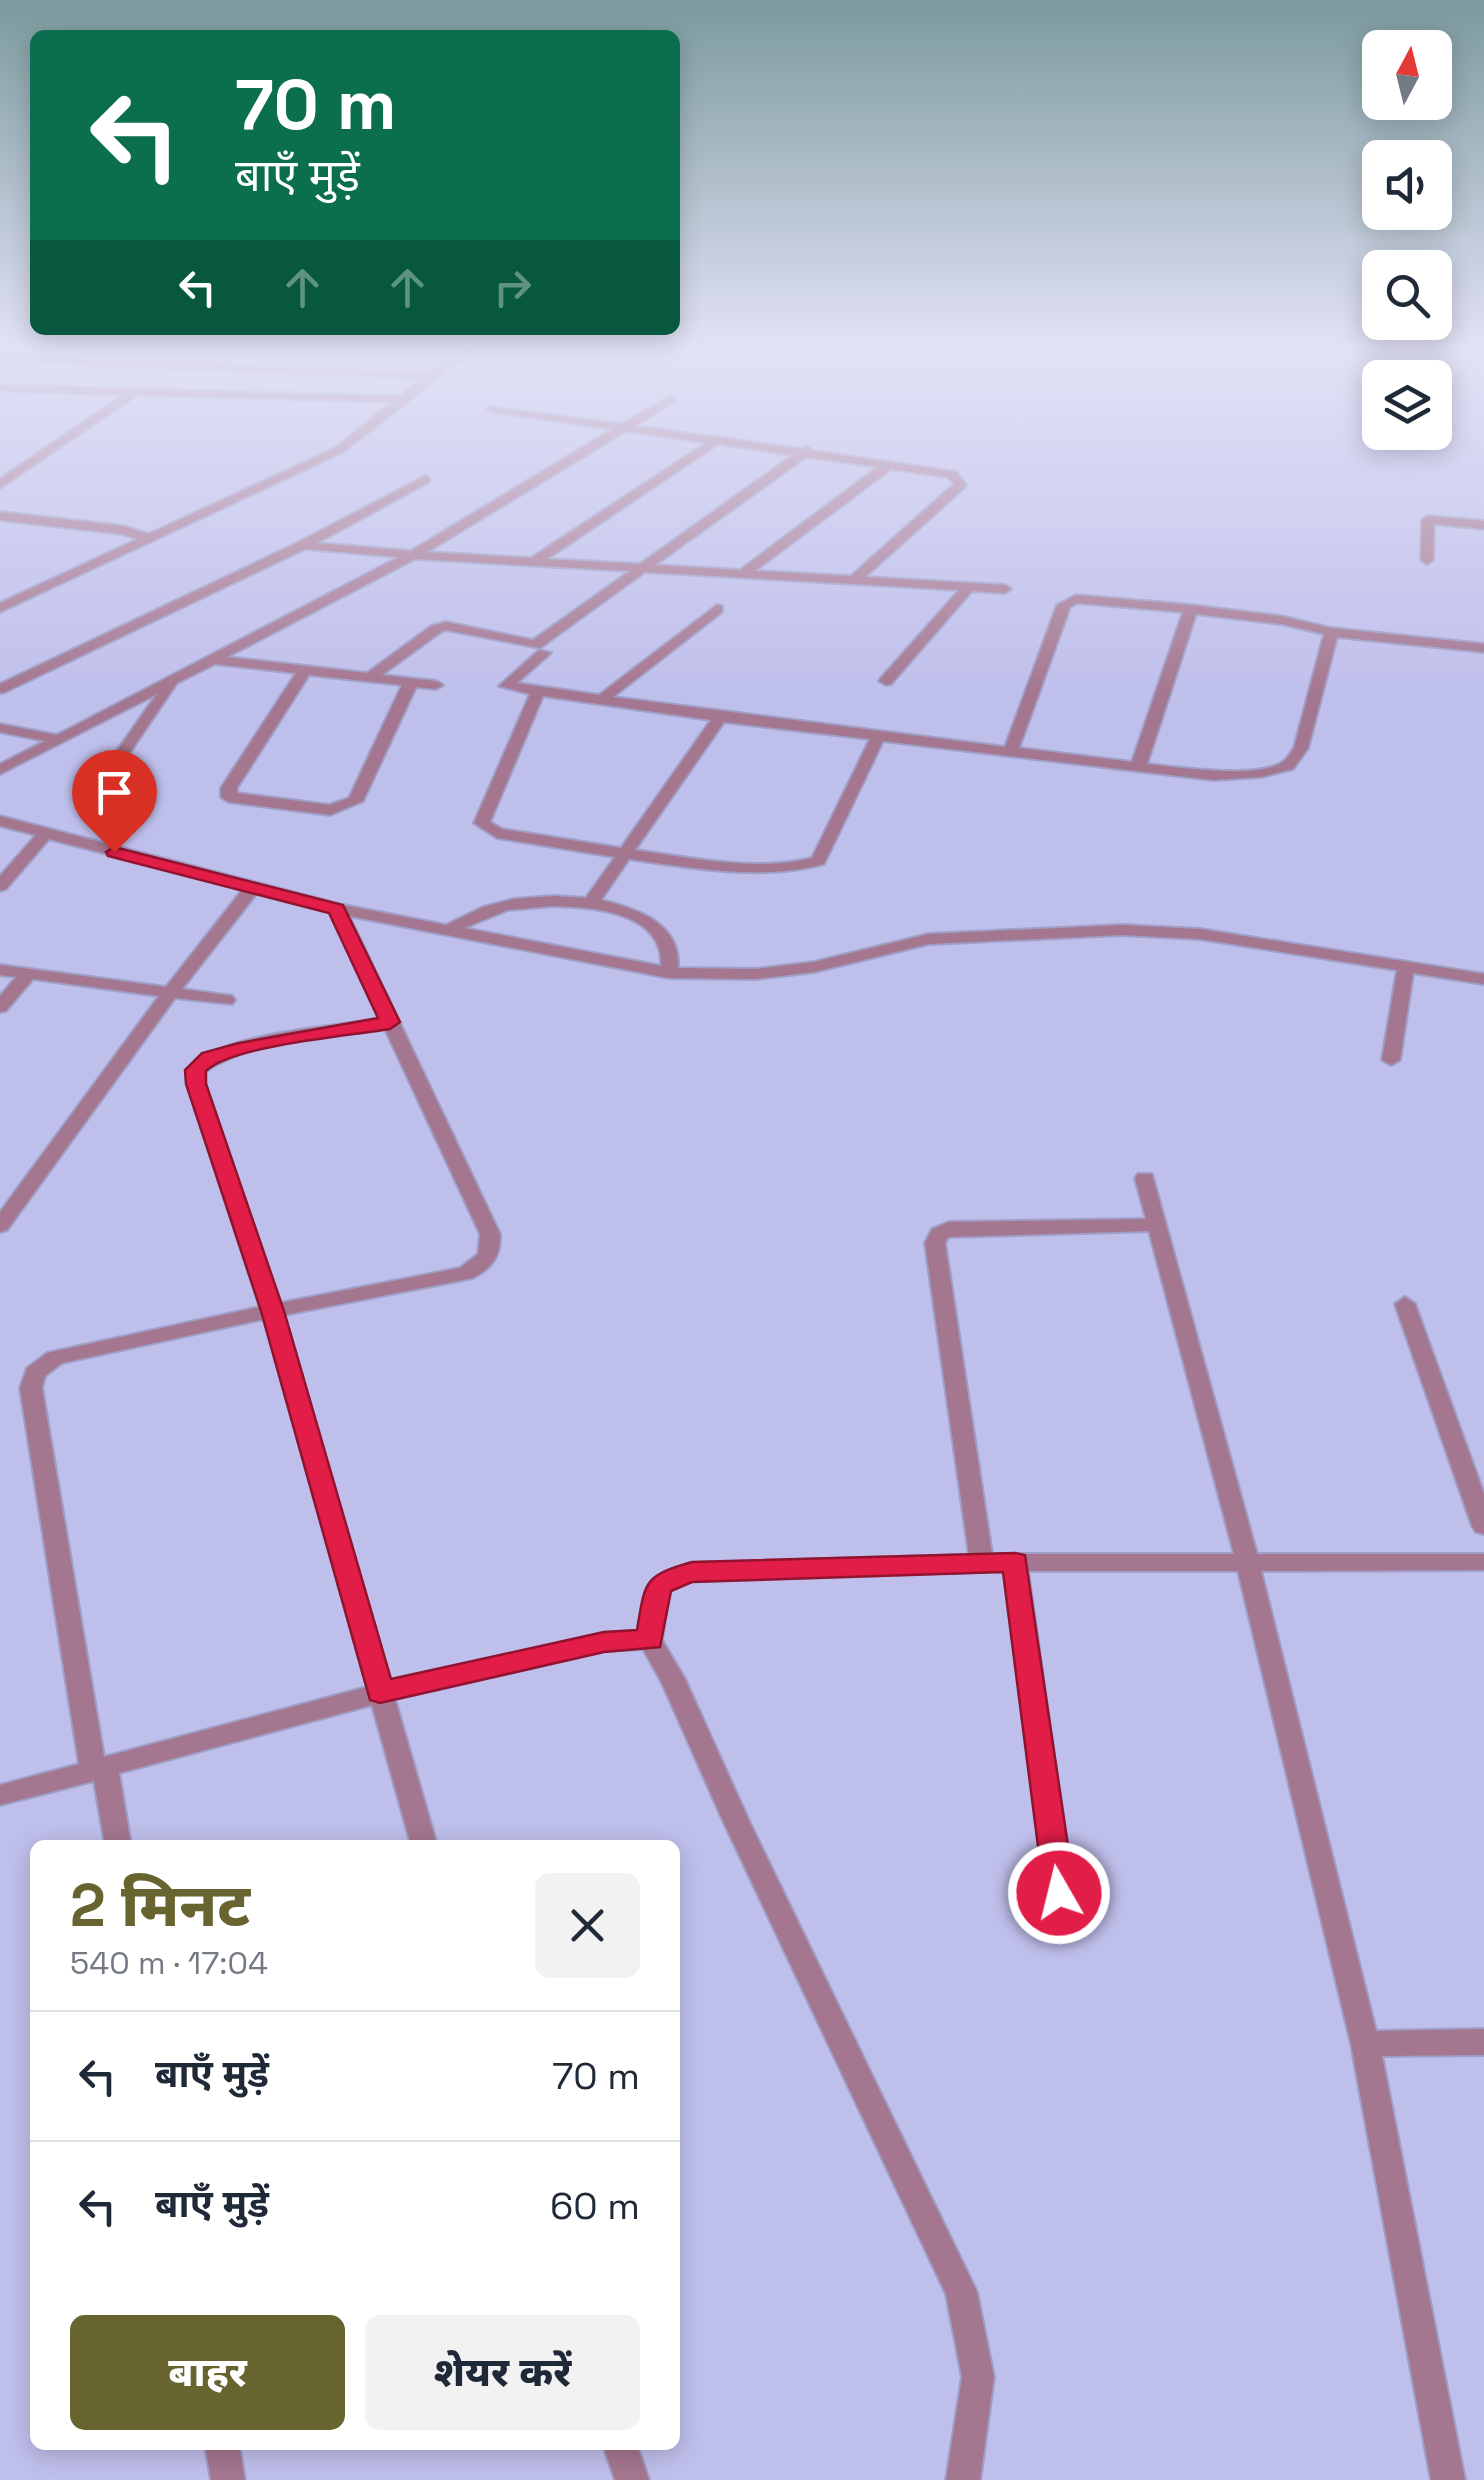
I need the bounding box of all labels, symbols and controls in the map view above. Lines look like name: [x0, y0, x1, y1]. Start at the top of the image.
north arrow: [1362, 30, 1452, 120]
map controls: [1362, 30, 1452, 450]
text: 70 m: [235, 60, 396, 149]
icon: left: [70, 70, 200, 200]
button: sound: [1362, 140, 1452, 230]
text: बाएँ मुड़ें: [235, 147, 360, 204]
button: search: [1362, 250, 1452, 340]
icon: left: [170, 260, 225, 315]
icon: ahead: [275, 260, 330, 315]
icon: ahead: [380, 260, 435, 315]
icon: right: [485, 260, 540, 315]
button: layers: [1362, 360, 1452, 450]
pin: [72, 750, 157, 853]
icon: arrive: [87, 765, 142, 820]
position arrow: [1007, 1841, 1111, 1945]
text: 2 मिनट: [70, 1867, 250, 1944]
button: close: [535, 1873, 640, 1978]
text: 540 m · 17:04: [70, 1943, 268, 1983]
icon: left: [70, 2049, 125, 2104]
text: बाएँ मुड़ें: [155, 2050, 269, 2098]
text: 70 m: [552, 2052, 640, 2100]
icon: left: [70, 2179, 125, 2234]
text: बाएँ मुड़ें: [155, 2180, 269, 2228]
text: 60 m: [550, 2182, 640, 2230]
button: बाहर: [70, 2315, 345, 2430]
button: शेयर करें: [365, 2315, 640, 2430]

